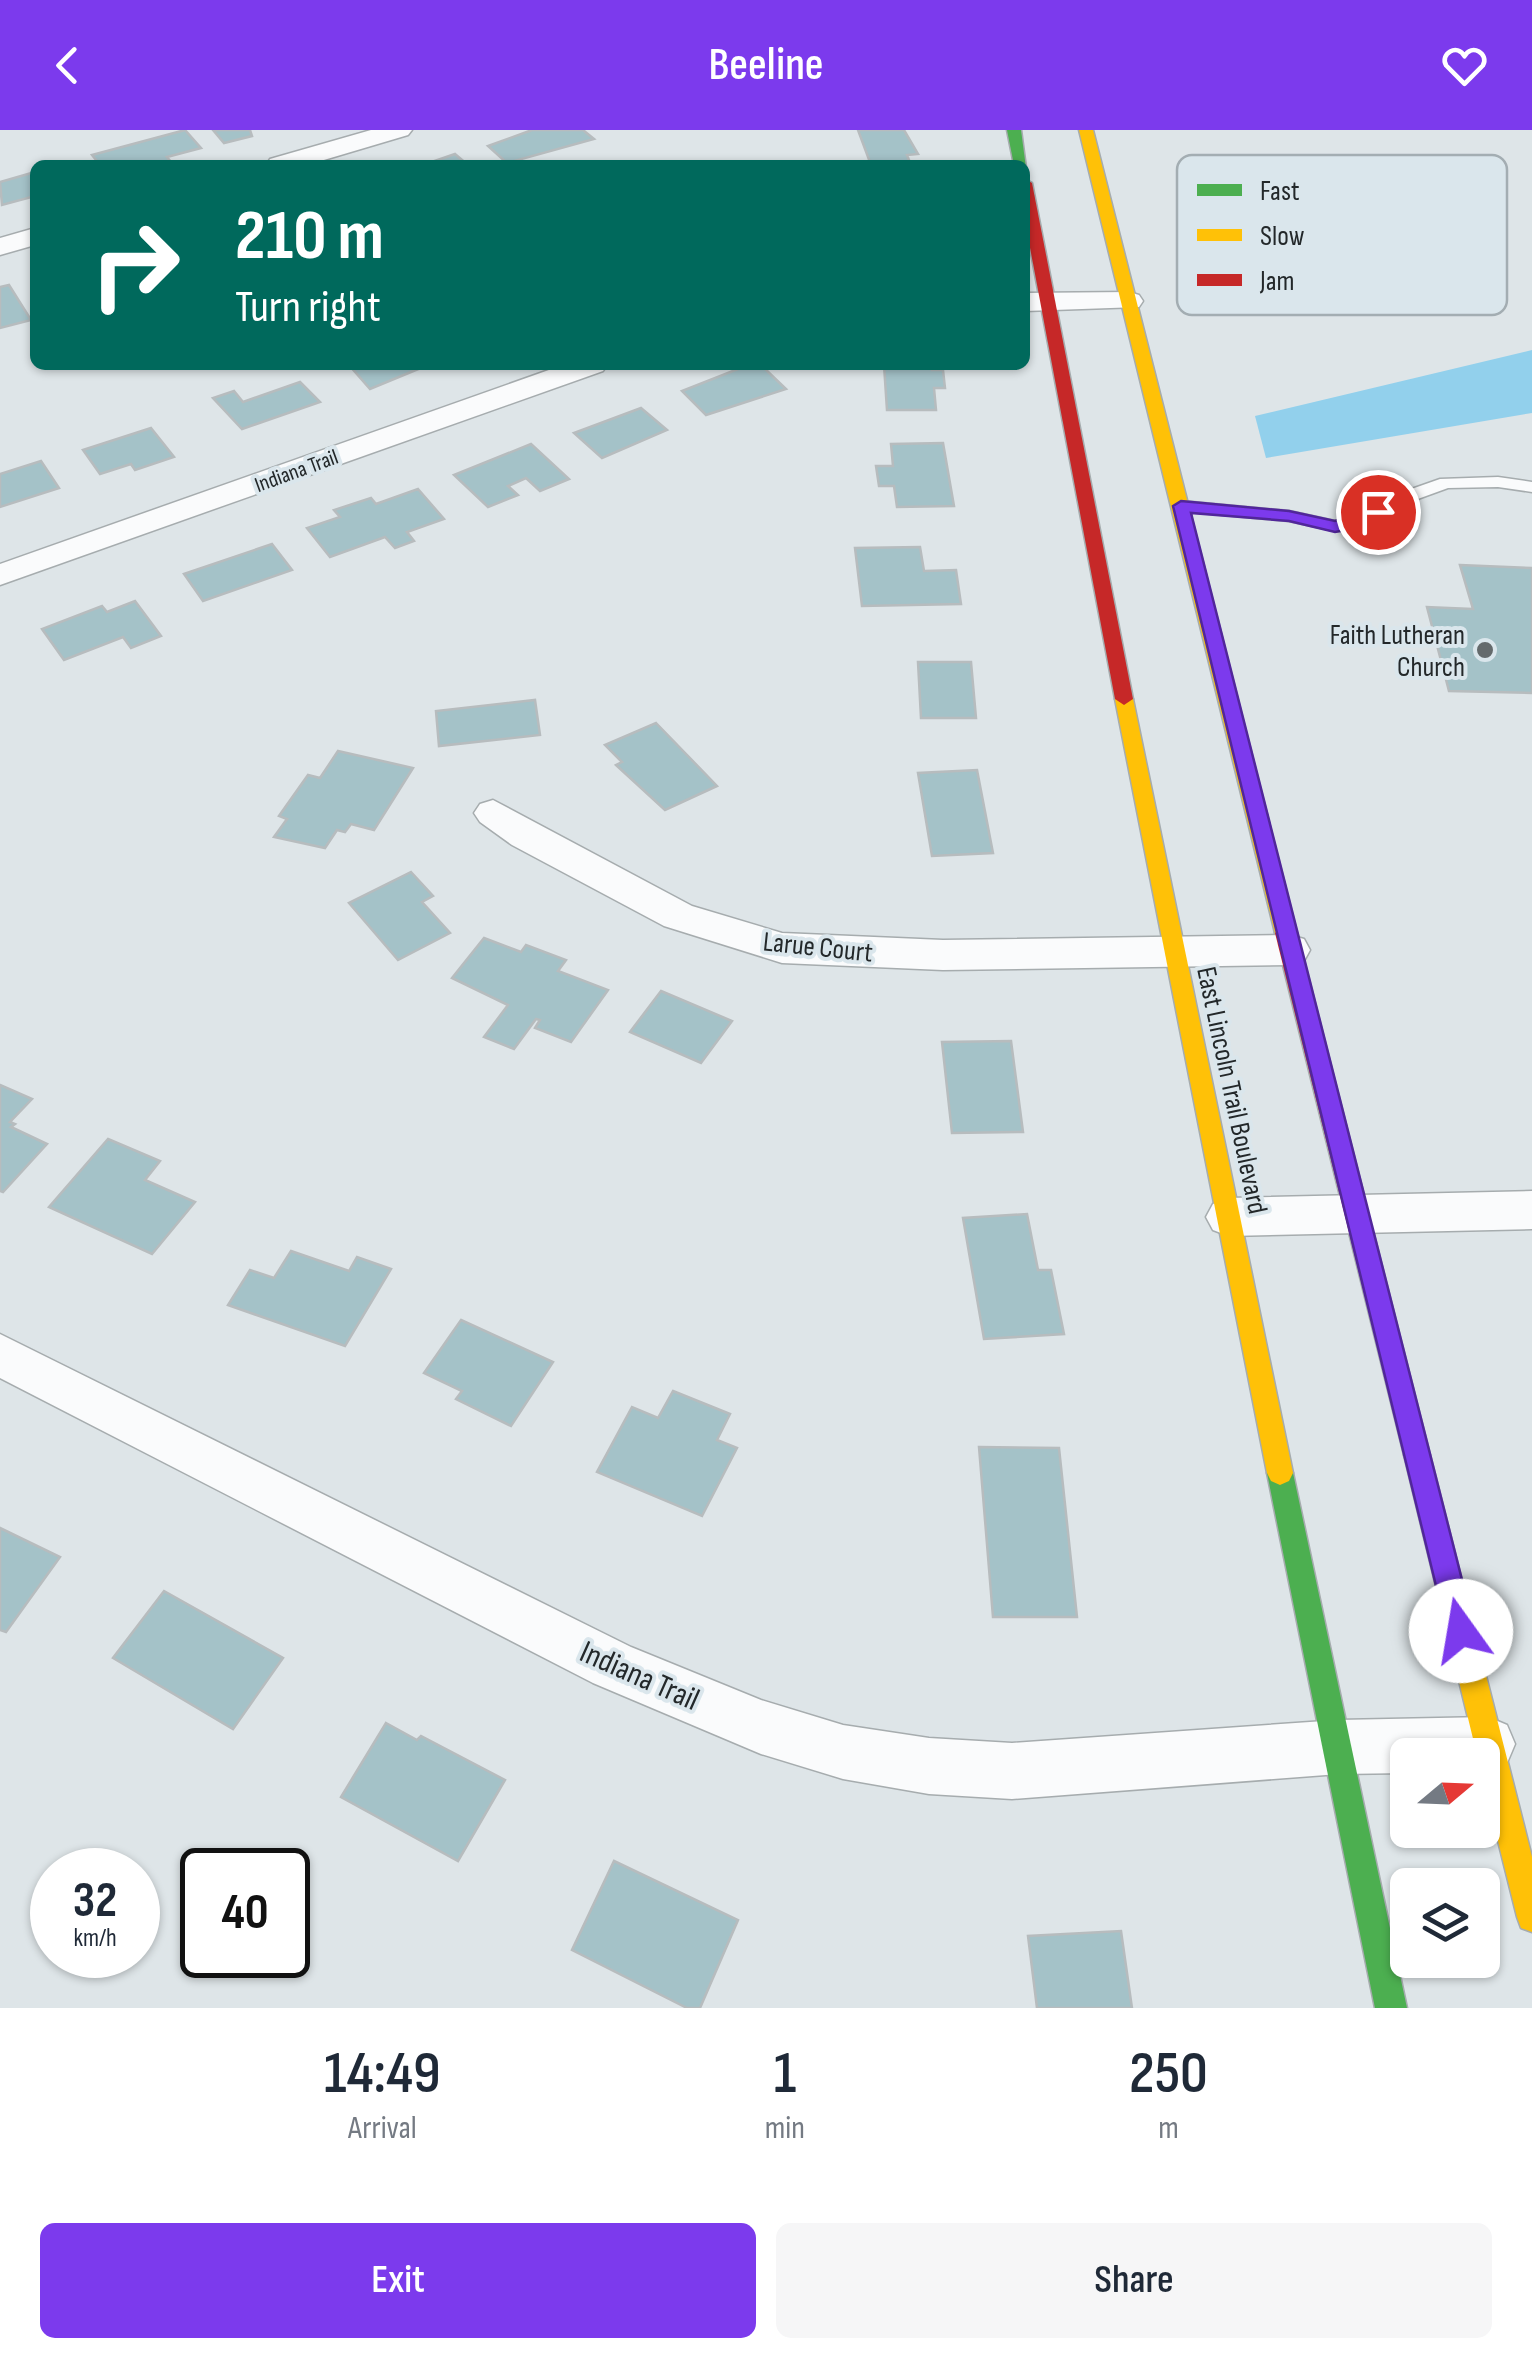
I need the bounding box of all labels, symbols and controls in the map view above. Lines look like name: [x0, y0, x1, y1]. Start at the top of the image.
icon: back: [40, 38, 95, 93]
text: Beeline: [708, 38, 824, 93]
icon: heart: [1437, 38, 1492, 93]
legend: [1177, 155, 1507, 315]
text: Fast: [1260, 175, 1299, 208]
text: 210 m: [235, 195, 384, 279]
icon: right: [70, 200, 200, 330]
text: Slow: [1260, 220, 1305, 253]
text: Jam: [1259, 265, 1295, 298]
text: Turn right: [235, 280, 381, 335]
street label: Indiana Trail: [251, 444, 342, 499]
pin: [1336, 470, 1421, 555]
icon: arrive: [1351, 485, 1406, 540]
place label: Faith Lutheran Church: [1330, 619, 1465, 684]
marker: Faith Lutheran Church: [1474, 639, 1496, 661]
street label: Larue Court: [761, 925, 874, 970]
street label: East Lincoln Trail Boulevard: [1189, 964, 1274, 1217]
position arrow: [1409, 1579, 1513, 1683]
street label: Indiana Trail: [574, 1633, 705, 1720]
north arrow: [1390, 1738, 1500, 1848]
map controls: [1390, 1738, 1500, 1978]
speed limit sign: 40: [180, 1848, 310, 1978]
button: layers: [1390, 1868, 1500, 1978]
text: 32: [73, 1871, 117, 1931]
text: km/h: [73, 1923, 117, 1954]
text: 14:49: [324, 2038, 441, 2110]
text: 1: [774, 2038, 796, 2110]
text: 250: [1129, 2038, 1208, 2110]
text: Arrival: [348, 2109, 417, 2148]
text: min: [765, 2109, 805, 2148]
text: m: [1158, 2109, 1179, 2148]
button: Exit: [40, 2223, 756, 2338]
button: Share: [776, 2223, 1492, 2338]

